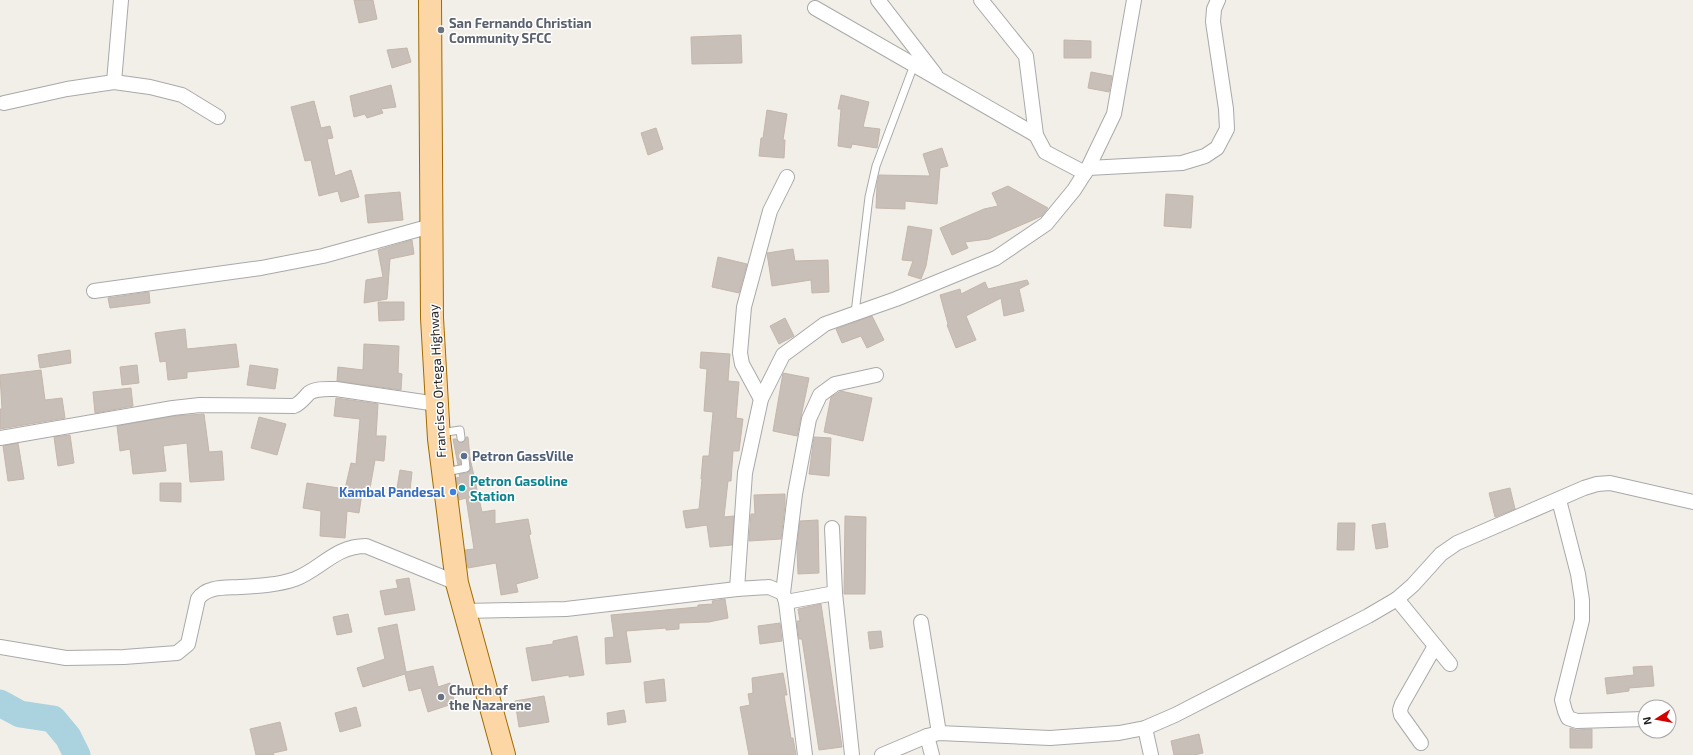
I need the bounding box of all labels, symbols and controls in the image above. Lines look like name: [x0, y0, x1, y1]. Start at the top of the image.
place label: San Fernando Christian Community SFCC: [449, 15, 592, 46]
marker: San Fernando Christian Community SFCC: [436, 25, 446, 35]
street label: Francisco Ortega Highway: [425, 304, 449, 458]
place label: Petron GassVille: [472, 448, 574, 464]
marker: Petron GassVille: [459, 451, 469, 461]
place label: Petron Gasoline Station: [470, 473, 568, 504]
marker: Petron Gasoline Station: [457, 483, 467, 493]
place label: Kambal Pandesal: [339, 484, 446, 500]
marker: Kambal Pandesal: [448, 487, 458, 497]
place label: Church of the Nazarene: [449, 682, 531, 713]
marker: Church of the Nazarene: [436, 692, 446, 702]
north arrow: [1637, 699, 1677, 739]
text: N: [1640, 716, 1654, 726]

